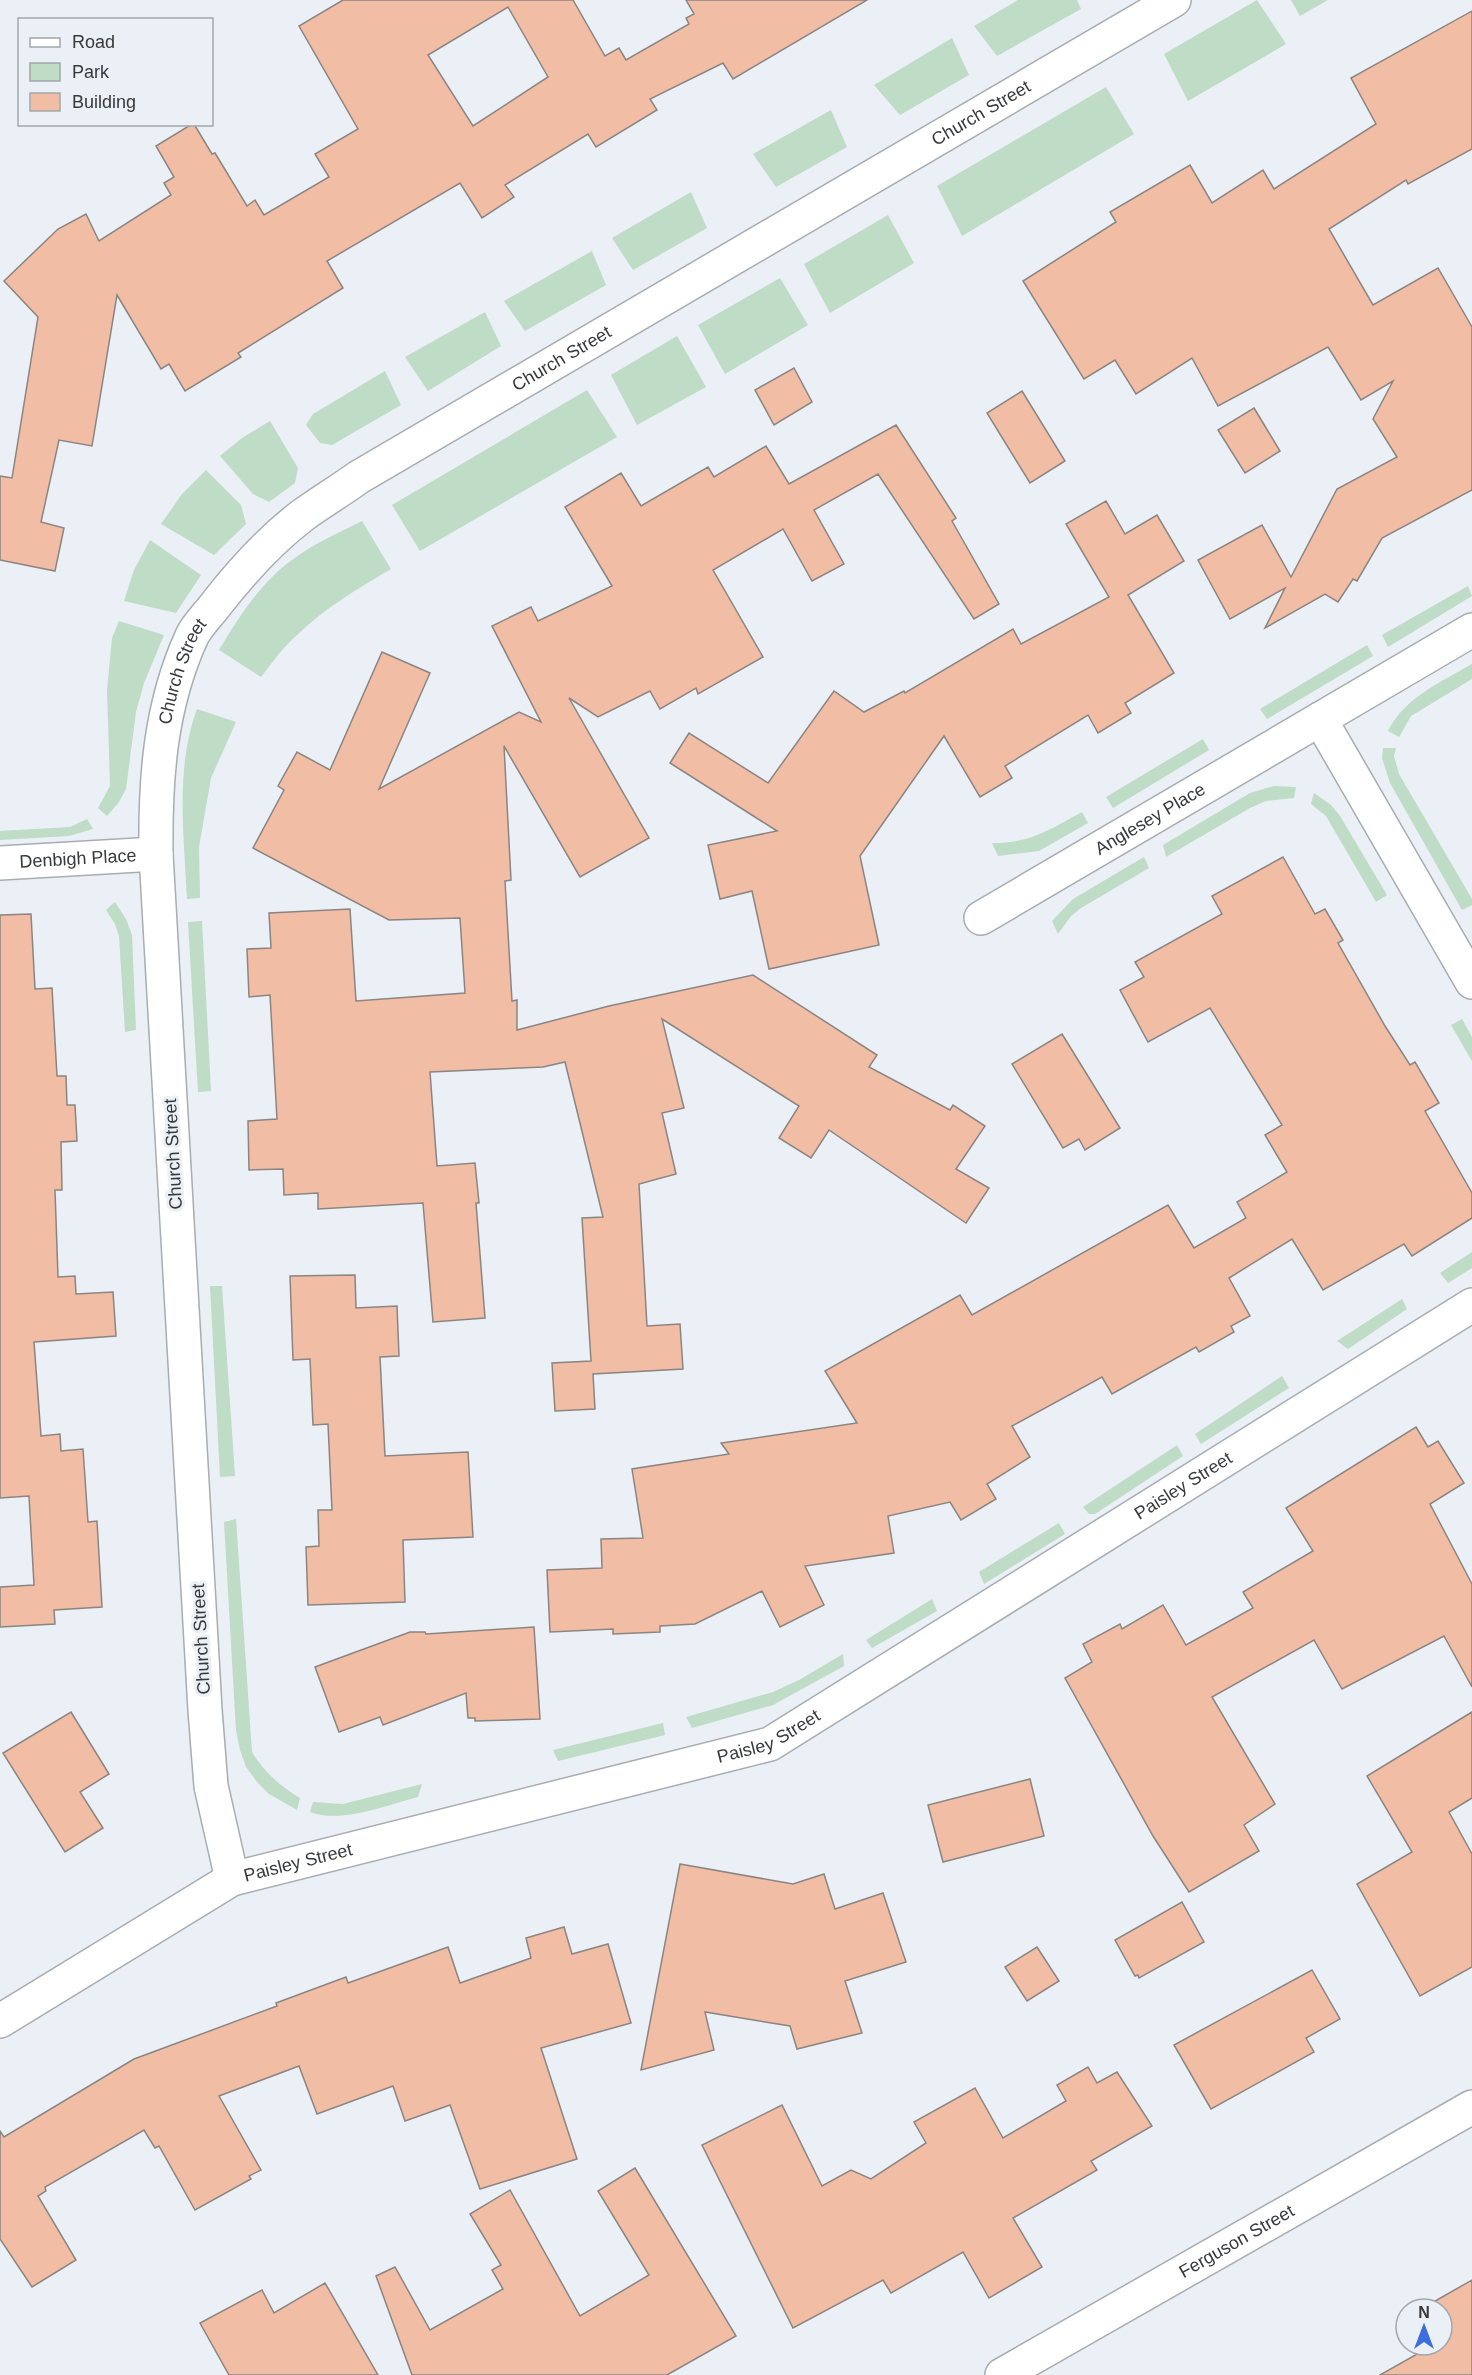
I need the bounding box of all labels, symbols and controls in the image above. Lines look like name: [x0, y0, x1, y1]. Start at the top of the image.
legend: [18, 18, 213, 126]
text: Road: [72, 32, 115, 52]
text: Park: [72, 62, 110, 82]
street label: Church Street: [928, 76, 1034, 150]
text: Building: [72, 92, 136, 112]
street label: Church Street: [509, 322, 615, 395]
street label: Church Street: [155, 614, 210, 726]
street label: Anglesey Place: [1091, 779, 1209, 859]
street label: Denbigh Place: [19, 845, 137, 872]
street label: Church Street: [160, 1098, 186, 1210]
street label: Paisley Street: [1131, 1448, 1236, 1524]
street label: Church Street: [188, 1583, 214, 1695]
street label: Paisley Street: [715, 1705, 824, 1767]
street label: Paisley Street: [242, 1839, 354, 1886]
street label: Ferguson Street: [1175, 2201, 1298, 2282]
north arrow: [1394, 2297, 1454, 2357]
text: N: [1418, 2304, 1430, 2321]

